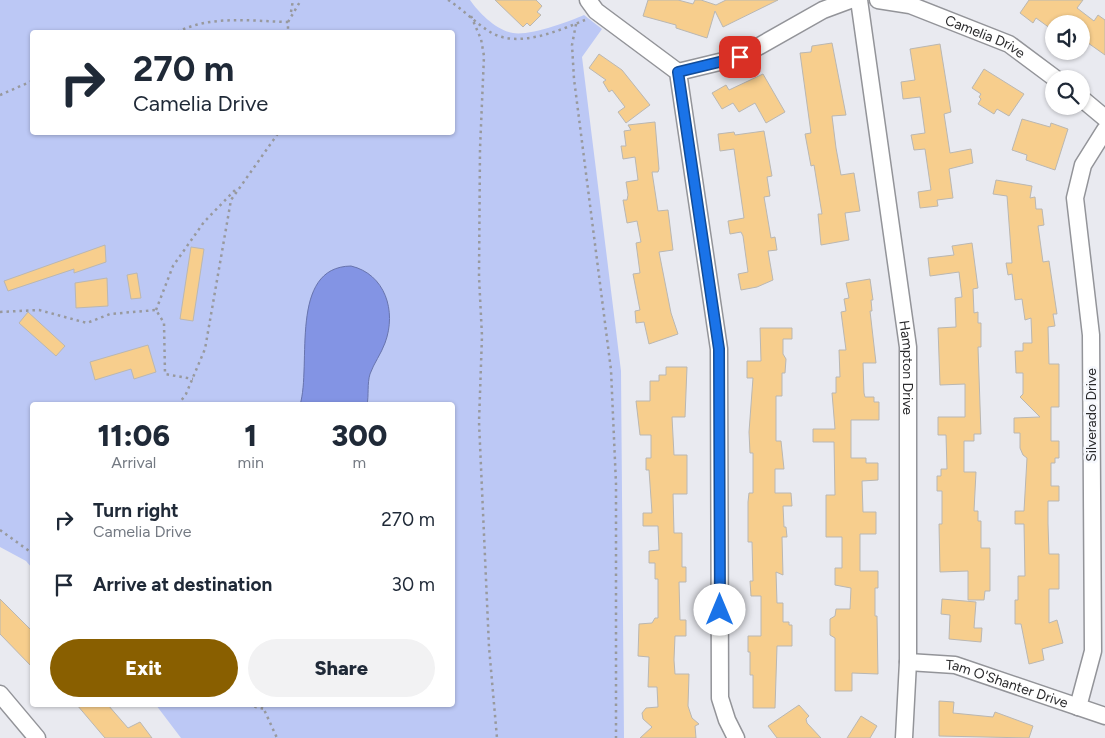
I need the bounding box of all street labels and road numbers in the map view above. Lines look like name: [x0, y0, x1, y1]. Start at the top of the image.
street label: Camelia Drive: [943, 11, 1029, 62]
street label: Hampton Drive: [896, 319, 917, 415]
street label: Silverado Drive: [1083, 368, 1100, 462]
street label: Tam O'Shanter Drive: [945, 656, 1071, 711]

